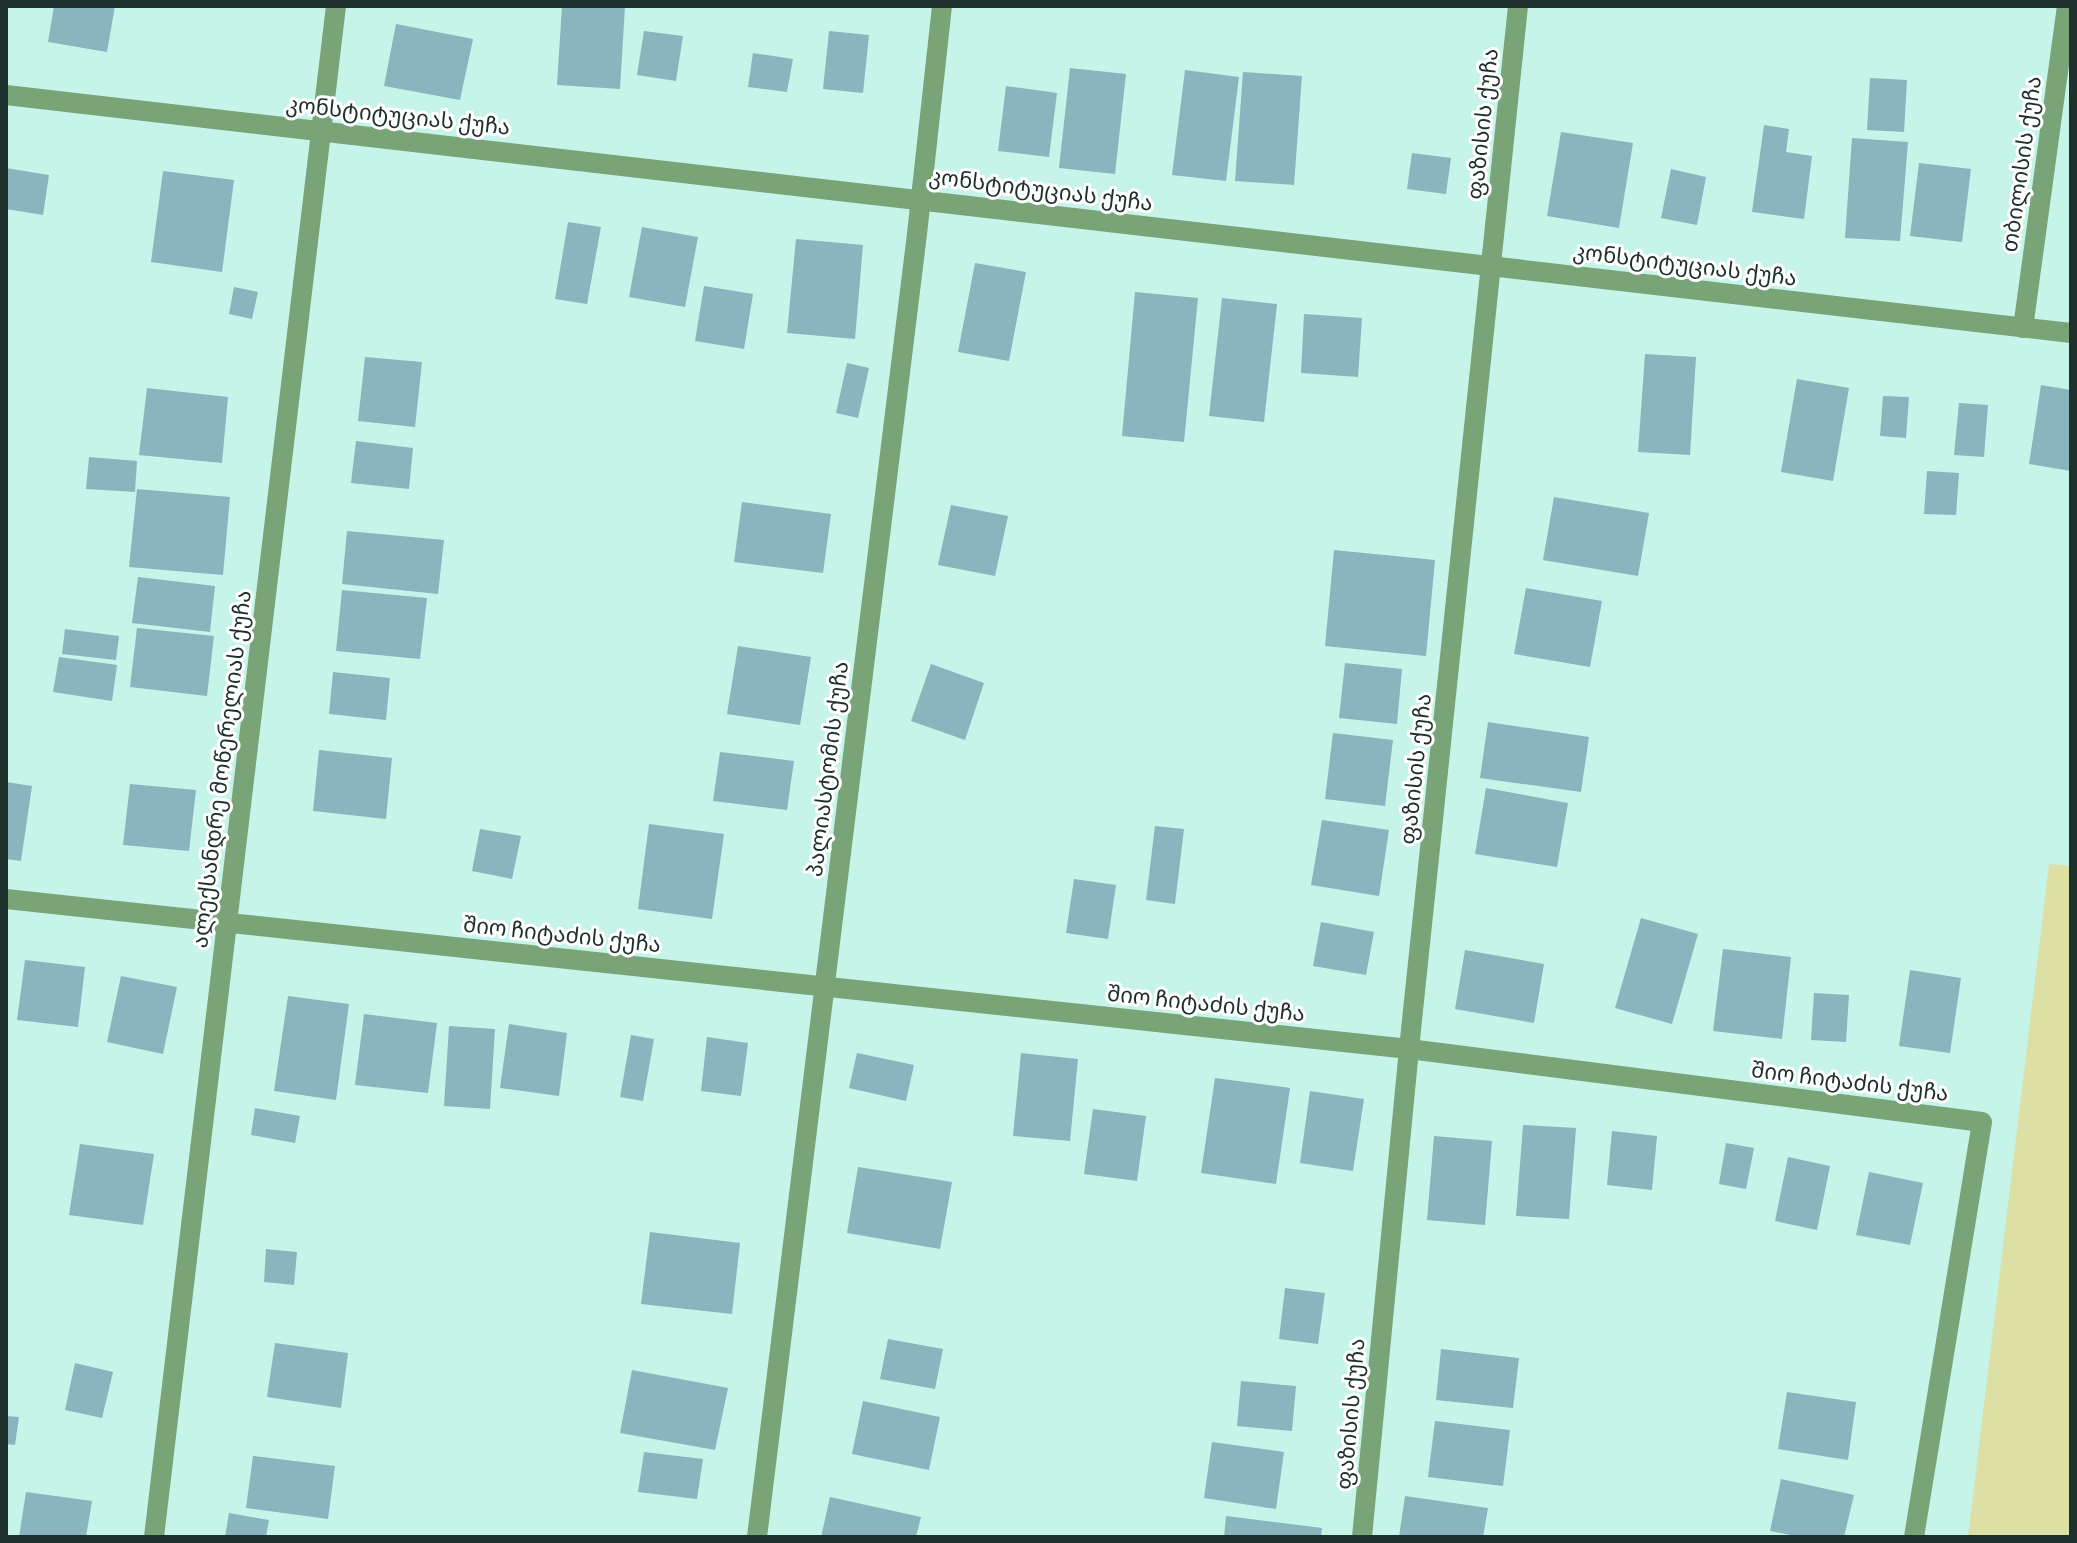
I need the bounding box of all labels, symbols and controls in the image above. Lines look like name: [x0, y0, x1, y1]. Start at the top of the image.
street label: ფაზისის ქუჩა: [1461, 47, 1504, 201]
street label: თბილისის ქუჩა: [1996, 74, 2047, 254]
street label: კონსტიტუციას ქუჩა: [285, 90, 511, 141]
street label: კონსტიტუციას ქუჩა: [927, 162, 1154, 217]
street label: კონსტიტუციას ქუჩა: [1571, 237, 1798, 292]
street label: ალექსანდრე მოწერელიას ქუჩა: [186, 589, 257, 950]
street label: პალიასტომის ქუჩა: [801, 660, 854, 878]
street label: ფაზისის ქუჩა: [1394, 692, 1437, 846]
street label: შიო ჩიტაძის ქუჩა: [462, 911, 662, 958]
street label: შიო ჩიტაძის ქუჩა: [1106, 980, 1306, 1027]
street label: შიო ჩიტაძის ქუჩა: [1750, 1056, 1950, 1107]
street label: ფაზისის ქუჩა: [1330, 1337, 1371, 1491]

